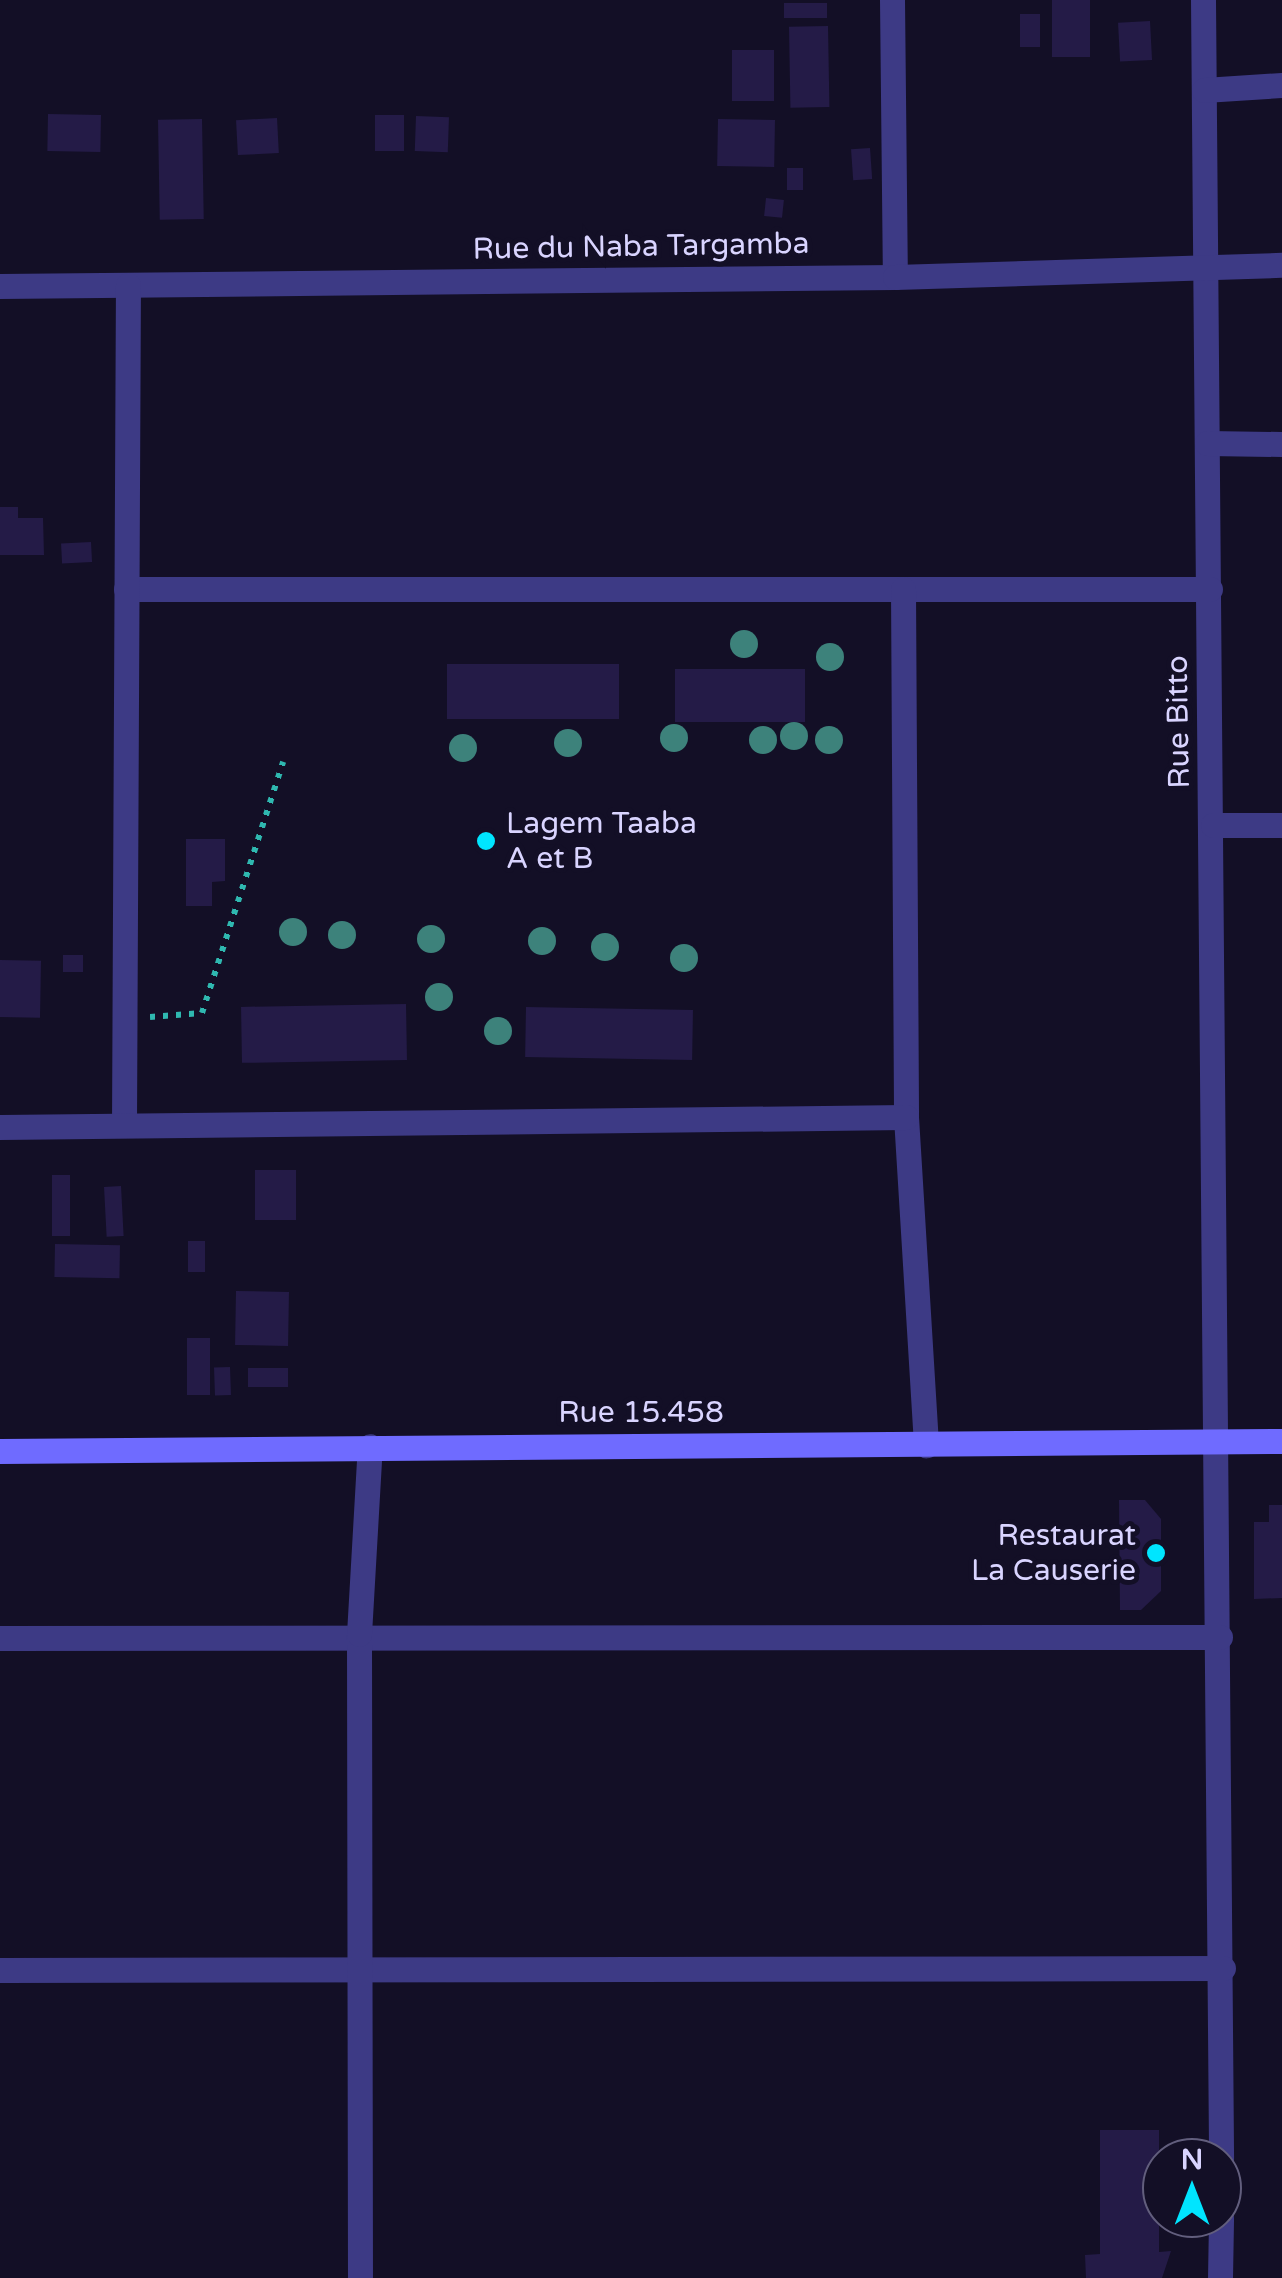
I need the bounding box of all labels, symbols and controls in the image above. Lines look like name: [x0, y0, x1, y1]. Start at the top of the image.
street label: Rue du Naba Targamba: [472, 226, 810, 268]
street label: Rue Bitto: [1160, 655, 1198, 789]
place label: Lagem Taaba A et B: [506, 806, 697, 876]
marker: Lagem Taaba A et B: [475, 830, 497, 852]
street label: Rue 15.458: [558, 1395, 724, 1431]
place label: Restaurat La Causerie: [971, 1518, 1136, 1588]
marker: Restaurat La Causerie: [1145, 1542, 1167, 1564]
north arrow: [1142, 2138, 1242, 2238]
text: N: [1181, 2143, 1203, 2177]

